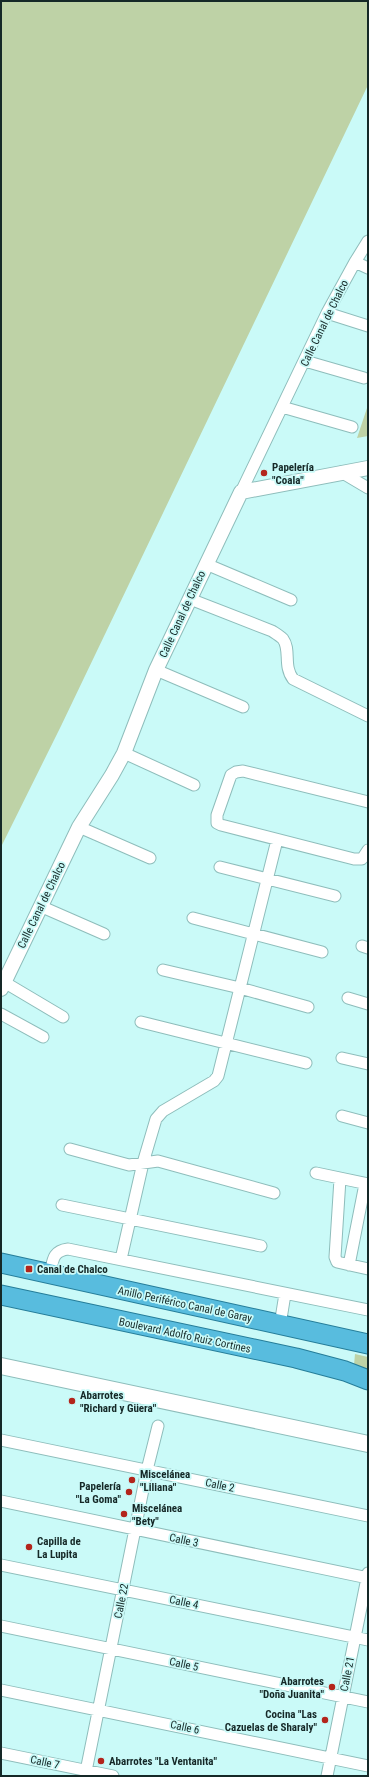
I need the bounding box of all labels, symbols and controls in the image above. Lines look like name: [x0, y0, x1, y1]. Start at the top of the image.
street label: Calle Canal de Chalco: [298, 277, 351, 369]
place label: Papelería "Coala": [272, 461, 314, 487]
marker: Papelería "Coala": [259, 468, 269, 478]
street label: Calle Canal de Chalco: [157, 568, 209, 660]
street label: Calle Canal de Chalco: [15, 859, 68, 951]
place label: Canal de Chalco: [37, 1263, 108, 1276]
marker: Canal de Chalco: [24, 1264, 34, 1274]
street label: Anillo Periférico Canal de Garay: [117, 1284, 254, 1325]
street label: Boulevard Adolfo Ruiz Cortines: [118, 1315, 252, 1356]
place label: Abarrotes "Richard y Güera": [80, 1389, 157, 1415]
marker: Abarrotes "Richard y Güera": [67, 1396, 77, 1406]
place label: Miscelánea "Liliana": [140, 1468, 190, 1494]
marker: Miscelánea "Liliana": [127, 1475, 137, 1485]
street label: Calle 2: [204, 1476, 236, 1495]
place label: Papelería "La Goma": [76, 1480, 121, 1506]
marker: Papelería "La Goma": [124, 1487, 134, 1497]
place label: Miscelánea "Bety": [132, 1502, 182, 1528]
marker: Miscelánea "Bety": [119, 1509, 129, 1519]
street label: Calle 3: [168, 1531, 200, 1550]
place label: Capilla de La Lupita: [37, 1535, 81, 1561]
marker: Capilla de La Lupita: [24, 1542, 34, 1552]
street label: Calle 22: [112, 1583, 131, 1620]
street label: Calle 4: [168, 1593, 200, 1612]
street label: Calle 5: [168, 1655, 200, 1674]
street label: Calle 21: [338, 1656, 357, 1693]
place label: Abarrotes "Doña Juanita": [259, 1675, 324, 1701]
marker: Abarrotes "Doña Juanita": [327, 1682, 337, 1692]
place label: Cocina "Las Cazuelas de Sharaly": [225, 1708, 317, 1734]
marker: Cocina "Las Cazuelas de Sharaly": [320, 1715, 330, 1725]
street label: Calle 6: [169, 1718, 201, 1737]
street label: Calle 7: [29, 1753, 61, 1772]
place label: Abarrotes "La Ventanita": [109, 1755, 217, 1768]
marker: Abarrotes "La Ventanita": [96, 1756, 106, 1766]

